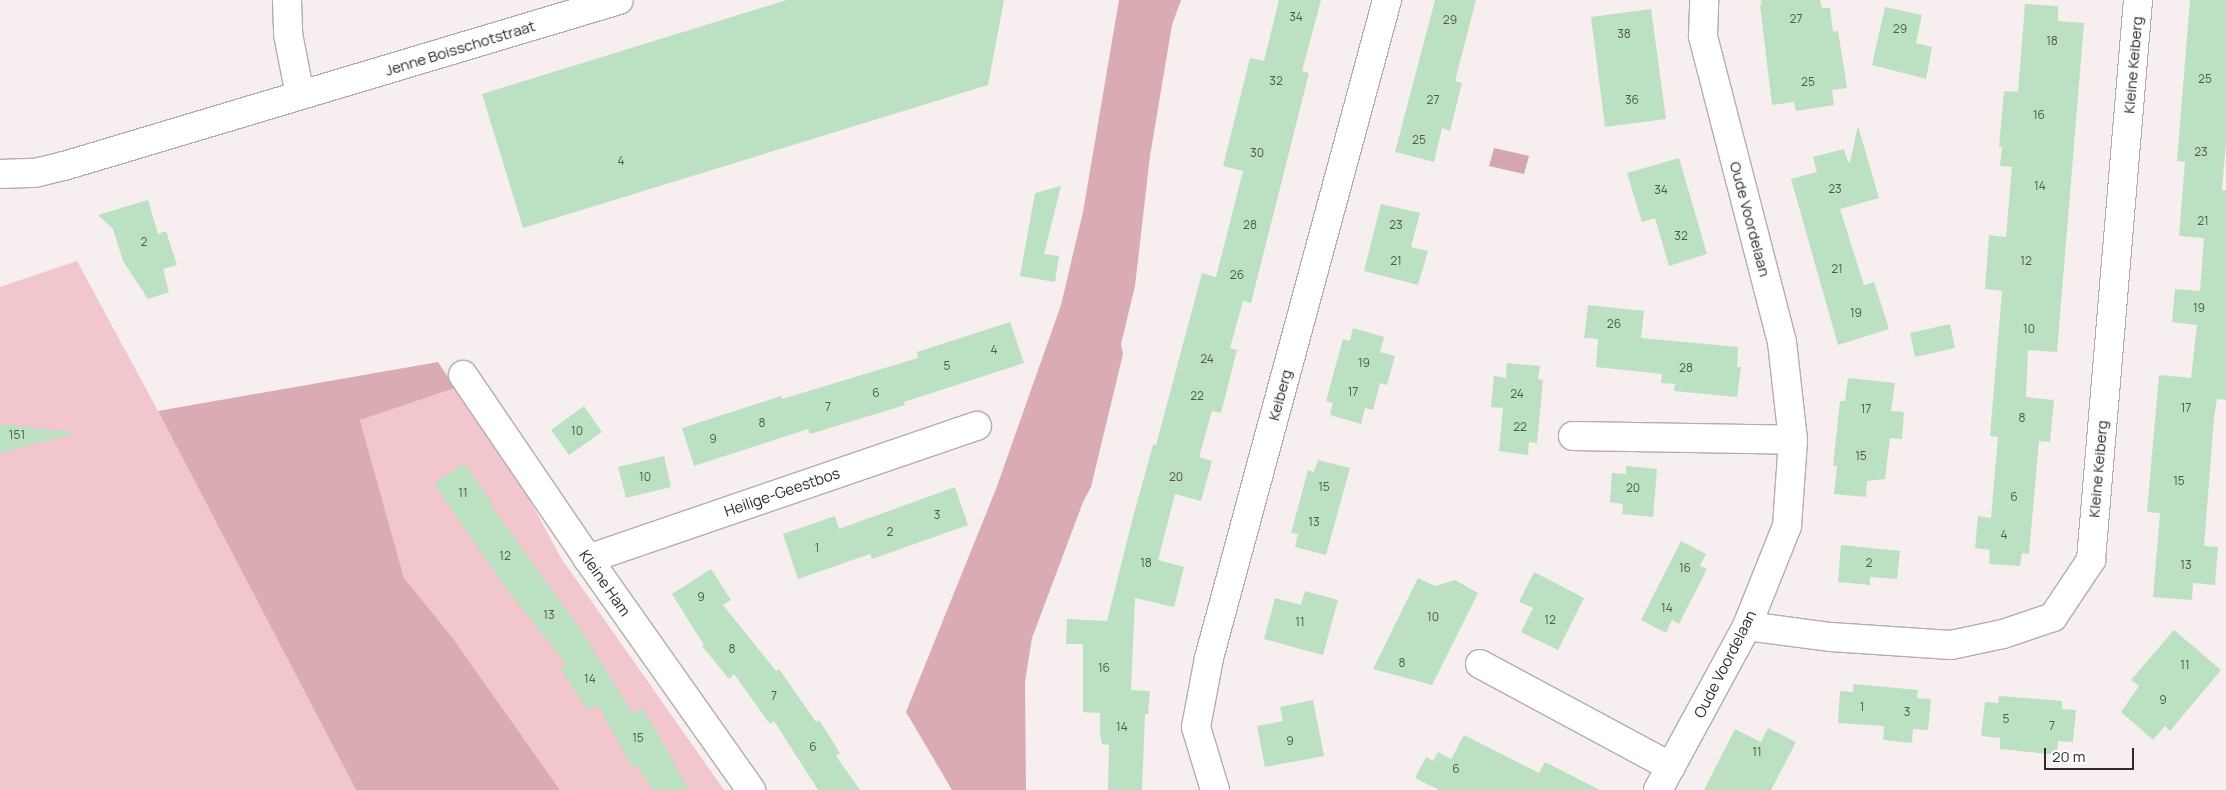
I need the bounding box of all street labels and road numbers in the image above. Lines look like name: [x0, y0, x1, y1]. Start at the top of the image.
street label: Kleine Keiberg: [2120, 16, 2146, 114]
street label: Jenne Boisschotstraat: [383, 17, 537, 79]
street label: Oude Voordelaan: [1726, 160, 1774, 278]
street label: Keiberg: [1265, 367, 1295, 423]
street label: Kleine Keiberg: [2085, 420, 2111, 518]
street label: Heilige-Geestbos: [722, 464, 842, 520]
street label: Kleine Ham: [576, 546, 634, 620]
street label: Oude Voordelaan: [1690, 607, 1760, 721]

